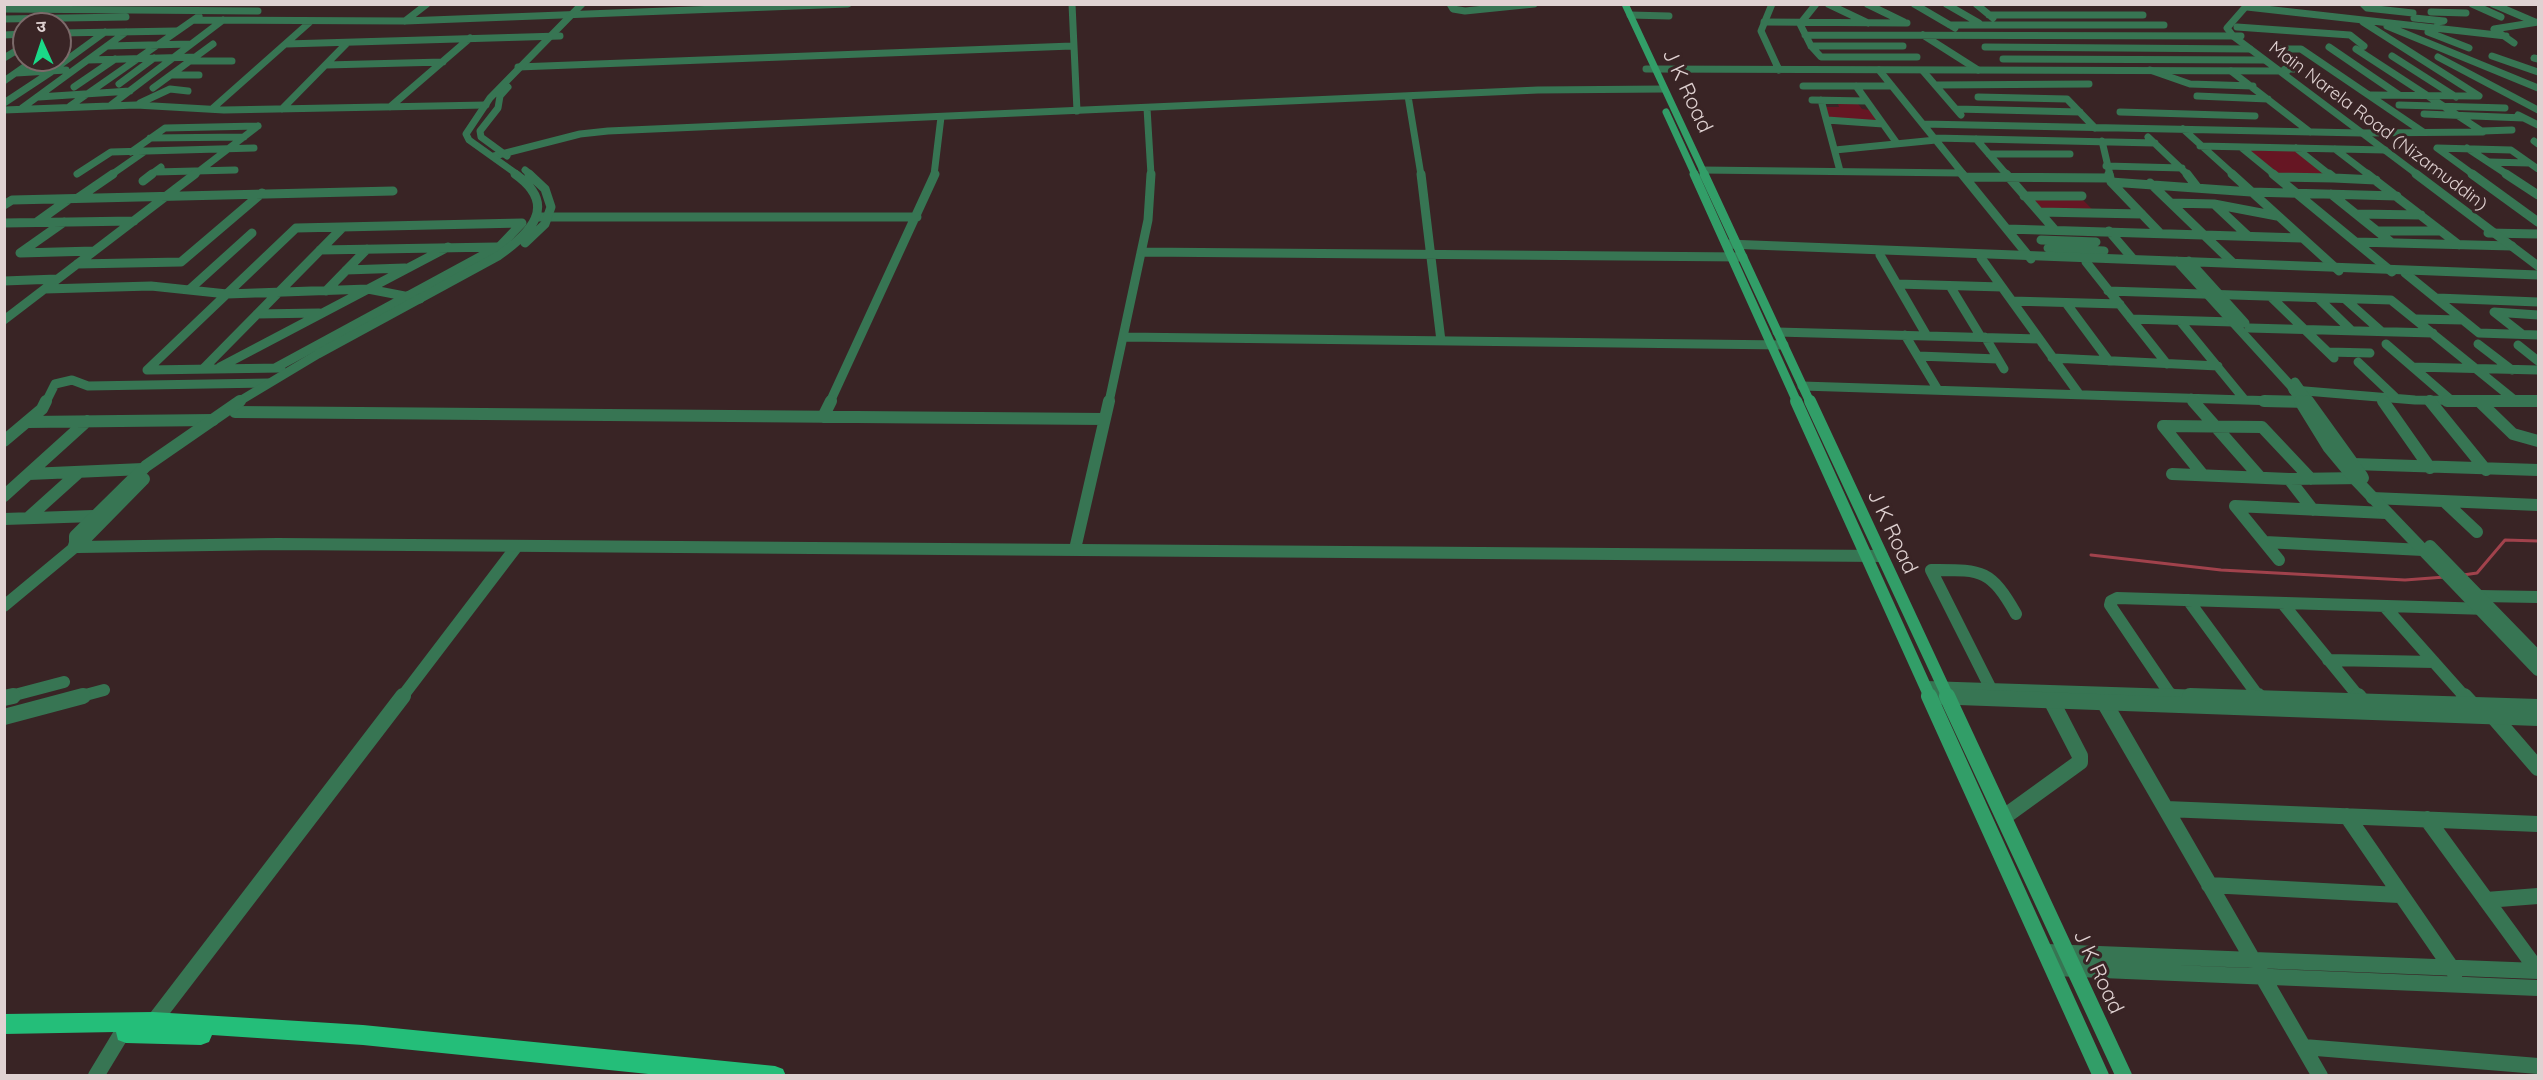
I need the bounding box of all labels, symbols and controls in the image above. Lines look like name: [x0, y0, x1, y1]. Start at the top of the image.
north arrow: [12, 12, 72, 72]
text: उ: [36, 16, 46, 36]
street label: Main Narela Road (Nizamuddin): [2265, 37, 2491, 215]
street label: J K Road: [1657, 45, 1717, 137]
street label: J K Road: [1862, 486, 1922, 578]
street label: J K Road: [2068, 926, 2128, 1018]

